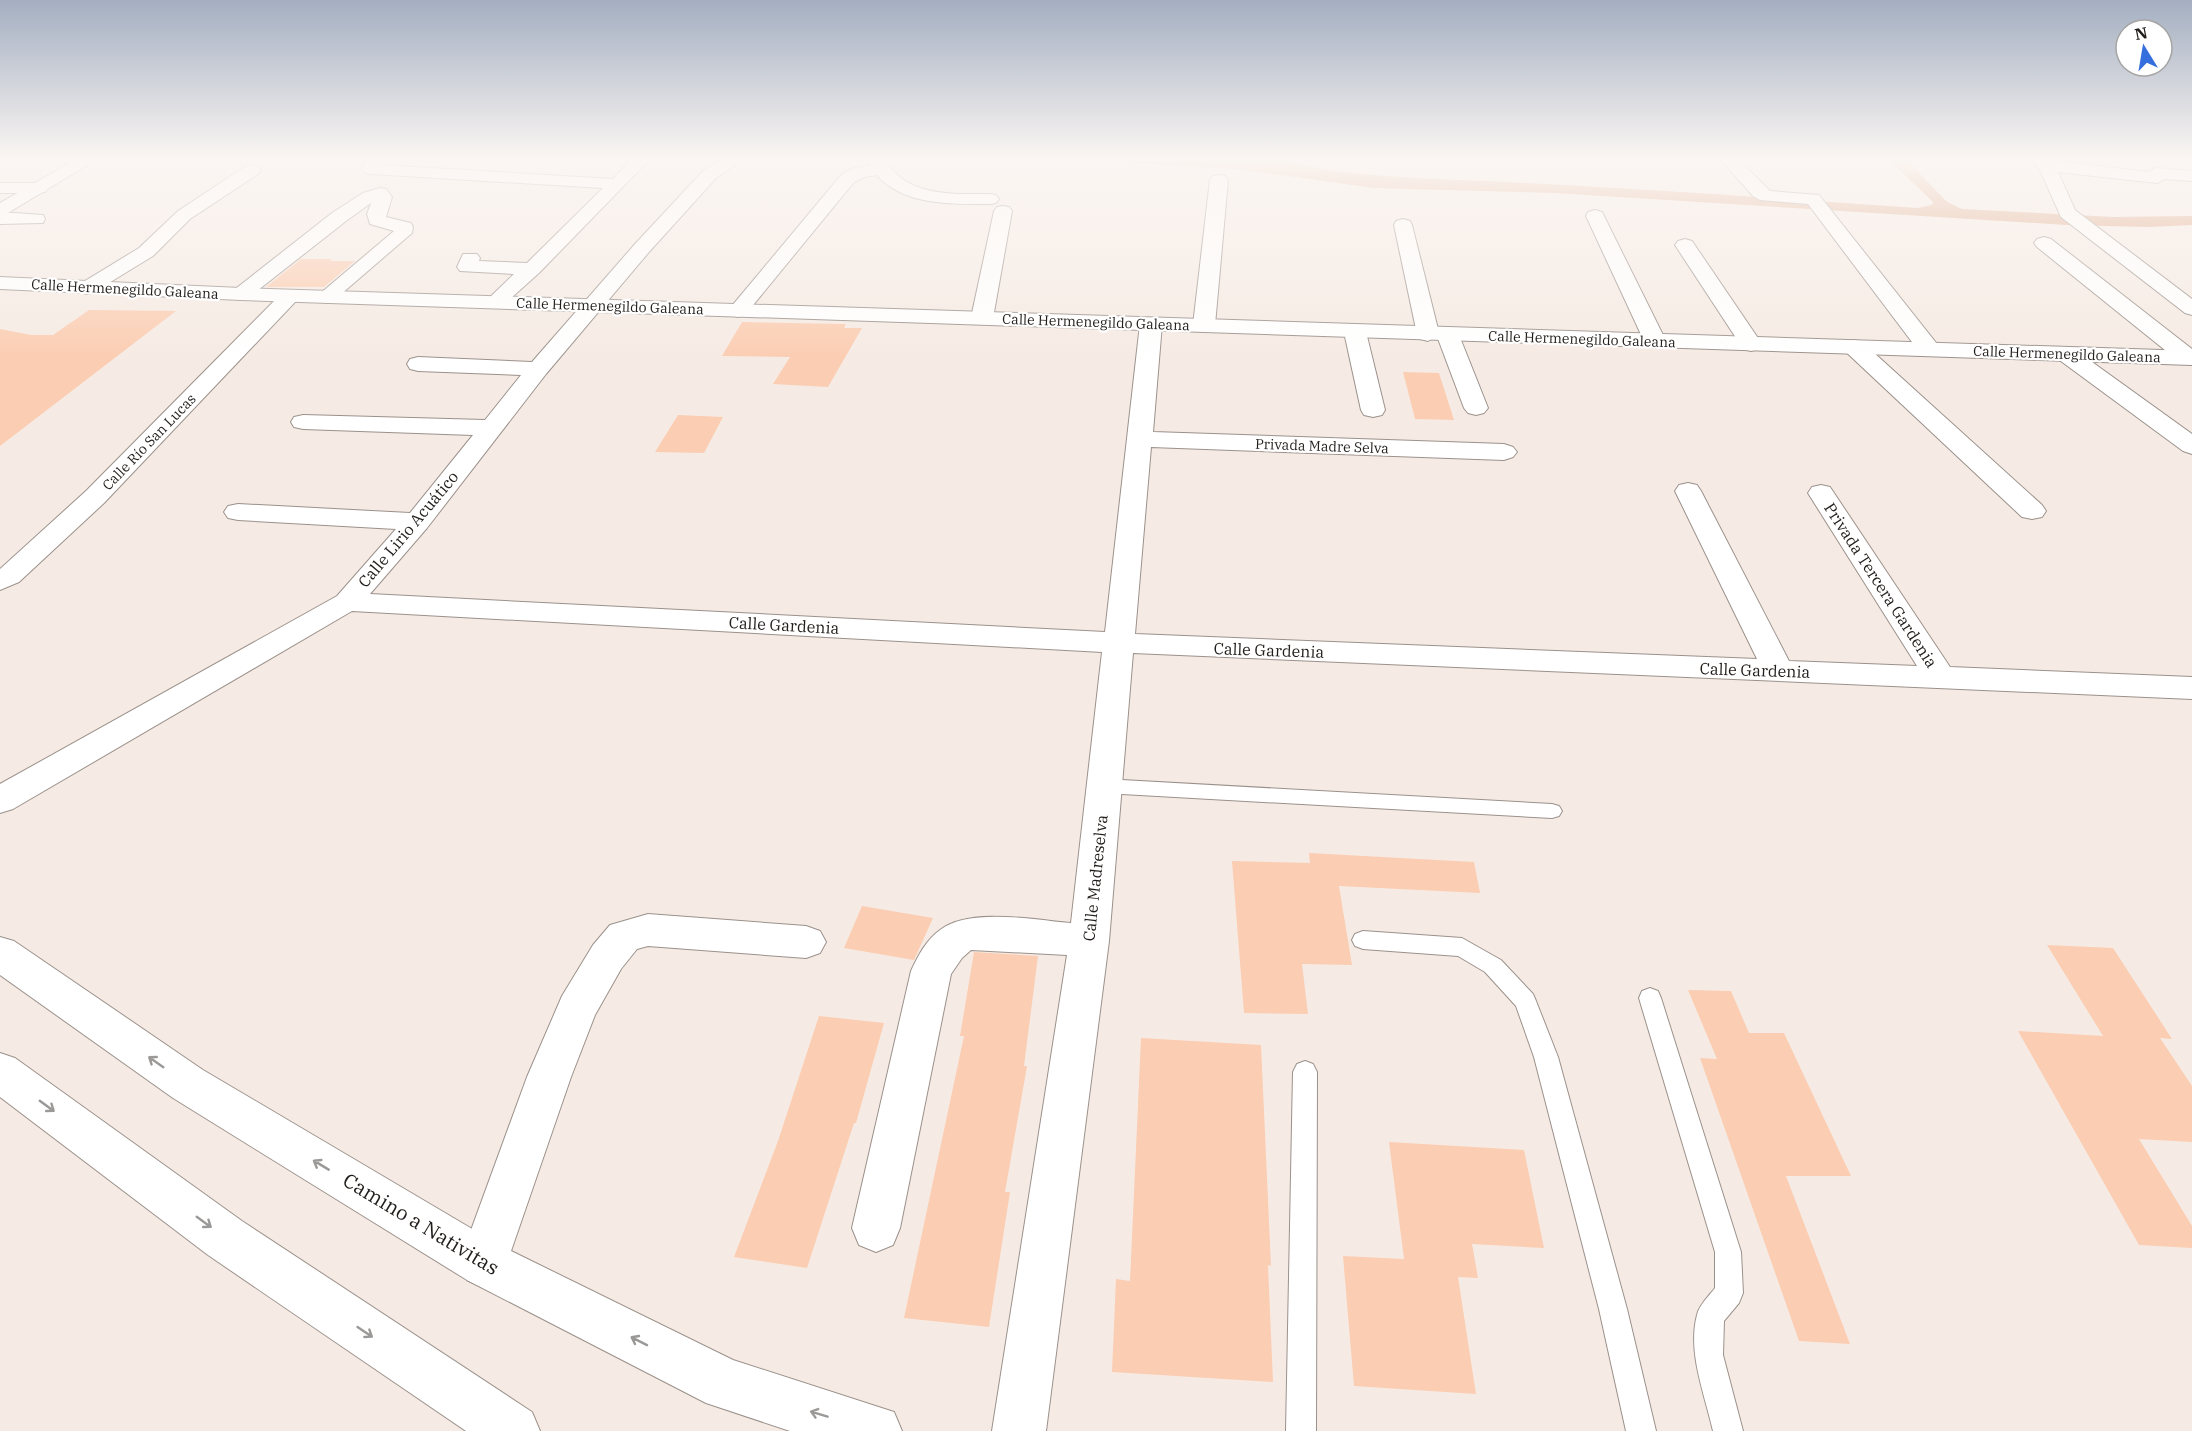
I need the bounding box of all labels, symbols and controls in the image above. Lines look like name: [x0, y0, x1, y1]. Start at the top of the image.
north arrow: [2114, 18, 2174, 78]
text: N: [2133, 22, 2149, 44]
street label: Calle Hermenegildo Galeana: [31, 275, 219, 303]
street label: Calle Hermenegildo Galeana: [516, 294, 704, 318]
street label: Calle Hermenegildo Galeana: [1002, 310, 1190, 334]
street label: Calle Hermenegildo Galeana: [1488, 327, 1676, 351]
street label: Calle Hermenegildo Galeana: [1973, 342, 2161, 366]
street label: Calle Río San Lucas: [98, 390, 200, 494]
street label: Privada Madre Selva: [1255, 435, 1390, 457]
street label: Calle Lirio Acuático: [354, 467, 462, 591]
street label: Privada Tercera Gardenia: [1820, 499, 1942, 671]
street label: Calle Gardenia: [728, 612, 840, 638]
street label: Calle Gardenia: [1213, 638, 1325, 662]
street label: Calle Gardenia: [1699, 658, 1811, 682]
street label: Calle Madreselva: [1078, 813, 1112, 942]
one-way arrow: [148, 1056, 164, 1068]
one-way arrow: [39, 1100, 55, 1113]
one-way arrow: [313, 1158, 330, 1170]
street label: Camino a Nativitas: [338, 1166, 504, 1281]
one-way arrow: [195, 1216, 211, 1229]
one-way arrow: [357, 1326, 373, 1338]
one-way arrow: [630, 1334, 648, 1346]
one-way arrow: [810, 1407, 829, 1418]

